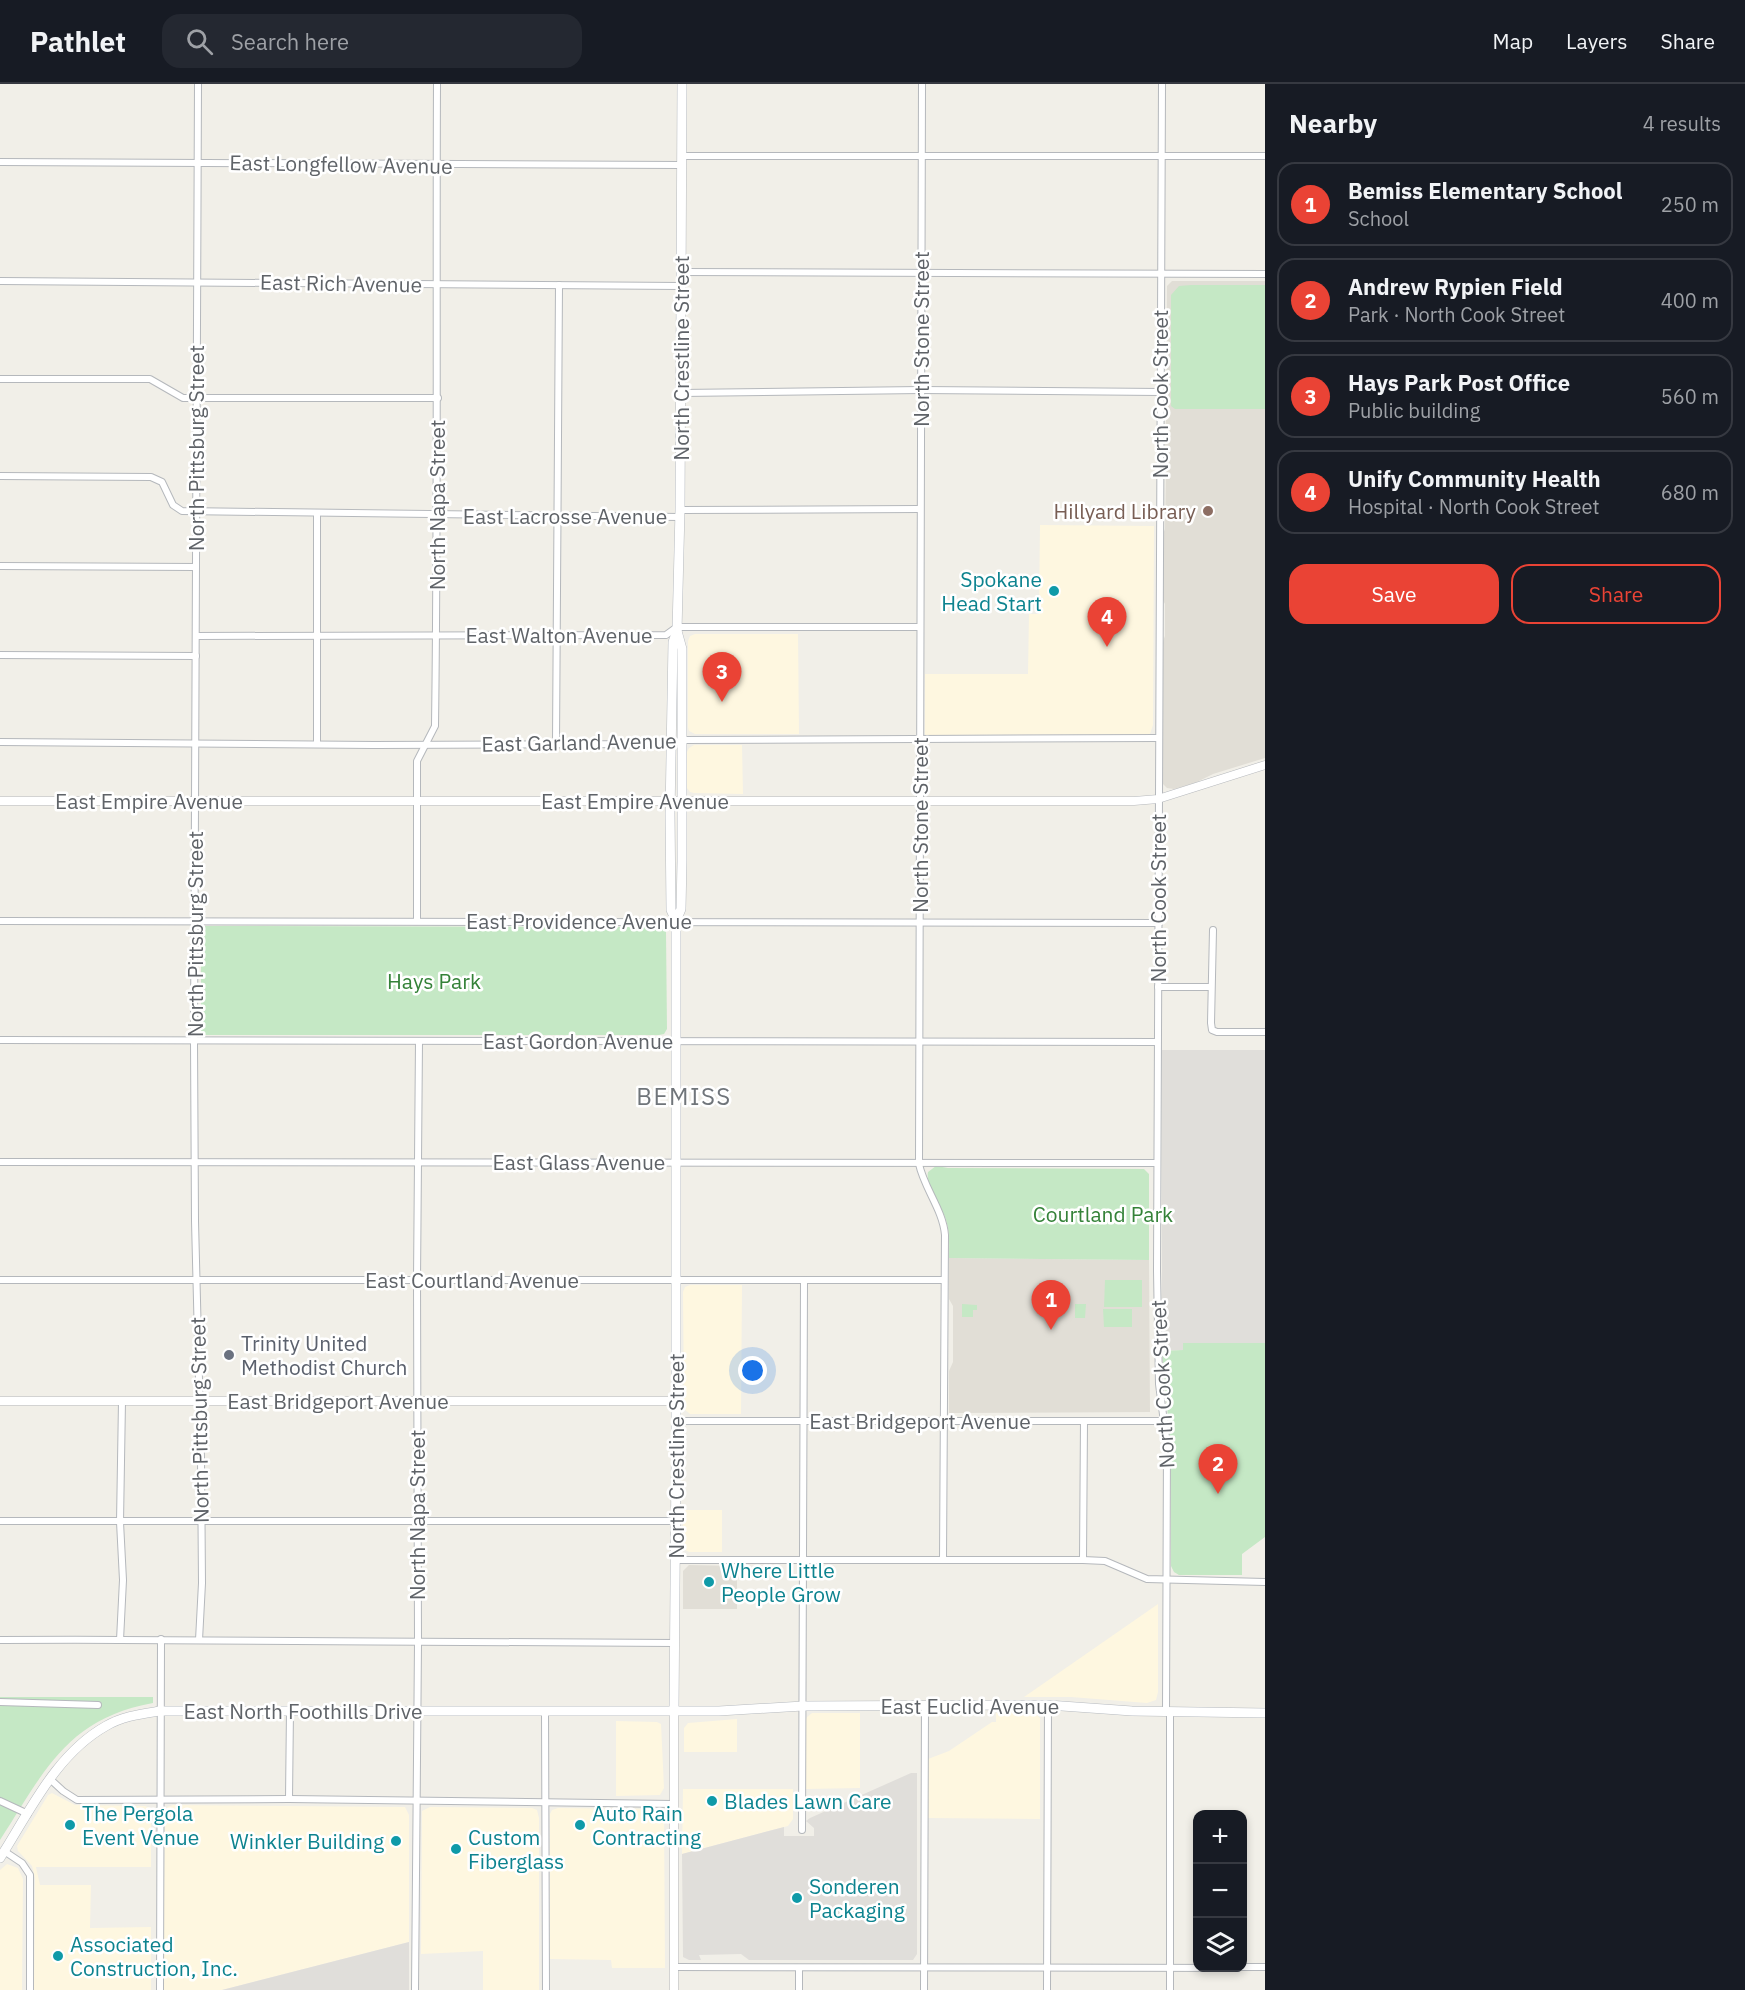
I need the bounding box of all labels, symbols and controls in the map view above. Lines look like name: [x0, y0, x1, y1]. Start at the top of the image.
search box: [162, 14, 582, 68]
text: Pathlet: [30, 23, 126, 60]
icon: search: [183, 25, 216, 58]
text: Search here: [231, 27, 349, 56]
text: Map: [1493, 27, 1533, 55]
text: Layers: [1566, 27, 1628, 55]
text: Share: [1661, 27, 1715, 55]
text: Nearby: [1289, 106, 1377, 140]
text: 4 results: [1643, 110, 1721, 137]
street label: East Longfellow Avenue: [229, 148, 453, 180]
text: Bemiss Elementary School: [1348, 176, 1622, 205]
text: 1: [1305, 191, 1317, 218]
text: 250 m: [1661, 191, 1719, 218]
text: School: [1348, 205, 1409, 232]
street label: North Stone Street: [907, 251, 935, 427]
street label: North Crestline Street: [667, 255, 695, 461]
street label: East Rich Avenue: [260, 268, 422, 298]
text: Andrew Rypien Field: [1348, 272, 1563, 301]
text: 2: [1305, 287, 1317, 314]
text: 400 m: [1661, 287, 1719, 314]
text: Park · North Cook Street: [1348, 301, 1565, 328]
street label: North Cook Street: [1146, 310, 1174, 478]
street label: North Pittsburg Street: [182, 345, 210, 551]
text: Hays Park Post Office: [1348, 368, 1570, 397]
text: 3: [1305, 383, 1317, 410]
text: 560 m: [1661, 383, 1719, 410]
text: Public building: [1348, 397, 1480, 424]
street label: North Napa Street: [423, 420, 451, 590]
text: Unify Community Health: [1348, 464, 1601, 493]
text: 4: [1305, 479, 1317, 506]
text: 680 m: [1661, 479, 1719, 506]
text: Hospital · North Cook Street: [1348, 493, 1600, 520]
place label: Hillyard Library: [1053, 497, 1197, 525]
street label: East Lacrosse Avenue: [463, 502, 667, 530]
marker: Hillyard Library: [1201, 504, 1215, 518]
button: Save: [1289, 564, 1499, 624]
button: Share: [1511, 564, 1721, 624]
place label: Spokane Head Start: [941, 565, 1042, 617]
marker: Spokane Head Start: [1047, 584, 1061, 598]
pin: 4: [1088, 598, 1126, 647]
street label: East Walton Avenue: [465, 621, 653, 649]
pin: 3: [702, 652, 742, 702]
street label: East Garland Avenue: [481, 726, 677, 758]
street label: North Stone Street: [906, 737, 934, 913]
street label: East Empire Avenue: [55, 787, 243, 815]
street label: East Empire Avenue: [541, 787, 729, 815]
street label: North Cook Street: [1144, 814, 1172, 982]
street label: North Pittsburg Street: [181, 831, 209, 1037]
street label: East Providence Avenue: [466, 907, 692, 935]
park label: Hays Park: [387, 967, 481, 995]
street label: East Gordon Avenue: [483, 1027, 673, 1055]
district label: BEMISS: [636, 1080, 732, 1112]
street label: East Glass Avenue: [493, 1148, 665, 1176]
park label: Courtland Park: [1033, 1200, 1173, 1228]
street label: East Courtland Avenue: [365, 1266, 579, 1294]
pin: 1: [1032, 1280, 1070, 1330]
street label: North Cook Street: [1144, 1299, 1180, 1469]
street label: North Pittsburg Street: [183, 1317, 215, 1523]
place label: Trinity United Methodist Church: [241, 1329, 407, 1381]
marker: Trinity United Methodist Church: [222, 1348, 236, 1362]
street label: North Crestline Street: [662, 1353, 690, 1559]
your location: [738, 1356, 767, 1385]
street label: East Bridgeport Avenue: [227, 1387, 449, 1415]
street label: East Bridgeport Avenue: [809, 1407, 1031, 1435]
street label: North Napa Street: [403, 1430, 431, 1600]
pin: 2: [1198, 1444, 1238, 1494]
place label: Where Little People Grow: [721, 1556, 841, 1608]
marker: Where Little People Grow: [702, 1575, 716, 1589]
street label: East Euclid Avenue: [881, 1692, 1059, 1720]
street label: East North Foothills Drive: [183, 1697, 423, 1725]
place label: Blades Lawn Care: [724, 1787, 892, 1815]
marker: Blades Lawn Care: [705, 1794, 719, 1808]
place label: The Pergola Event Venue: [82, 1799, 199, 1851]
place label: Auto Rain Contracting: [592, 1799, 701, 1851]
map controls: [1193, 1810, 1247, 1972]
button: +: [1193, 1810, 1247, 1864]
marker: The Pergola Event Venue: [63, 1818, 77, 1832]
marker: Auto Rain Contracting: [573, 1818, 587, 1832]
place label: Custom Fiberglass: [468, 1823, 564, 1875]
place label: Winkler Building: [230, 1827, 384, 1855]
marker: Winkler Building: [389, 1834, 403, 1848]
marker: Custom Fiberglass: [449, 1842, 463, 1856]
button: −: [1193, 1864, 1247, 1918]
place label: Sonderen Packaging: [809, 1872, 905, 1924]
marker: Sonderen Packaging: [790, 1891, 804, 1905]
button: layers: [1193, 1918, 1247, 1972]
place label: Associated Construction, Inc.: [70, 1930, 238, 1982]
marker: Associated Construction, Inc.: [51, 1949, 65, 1963]

